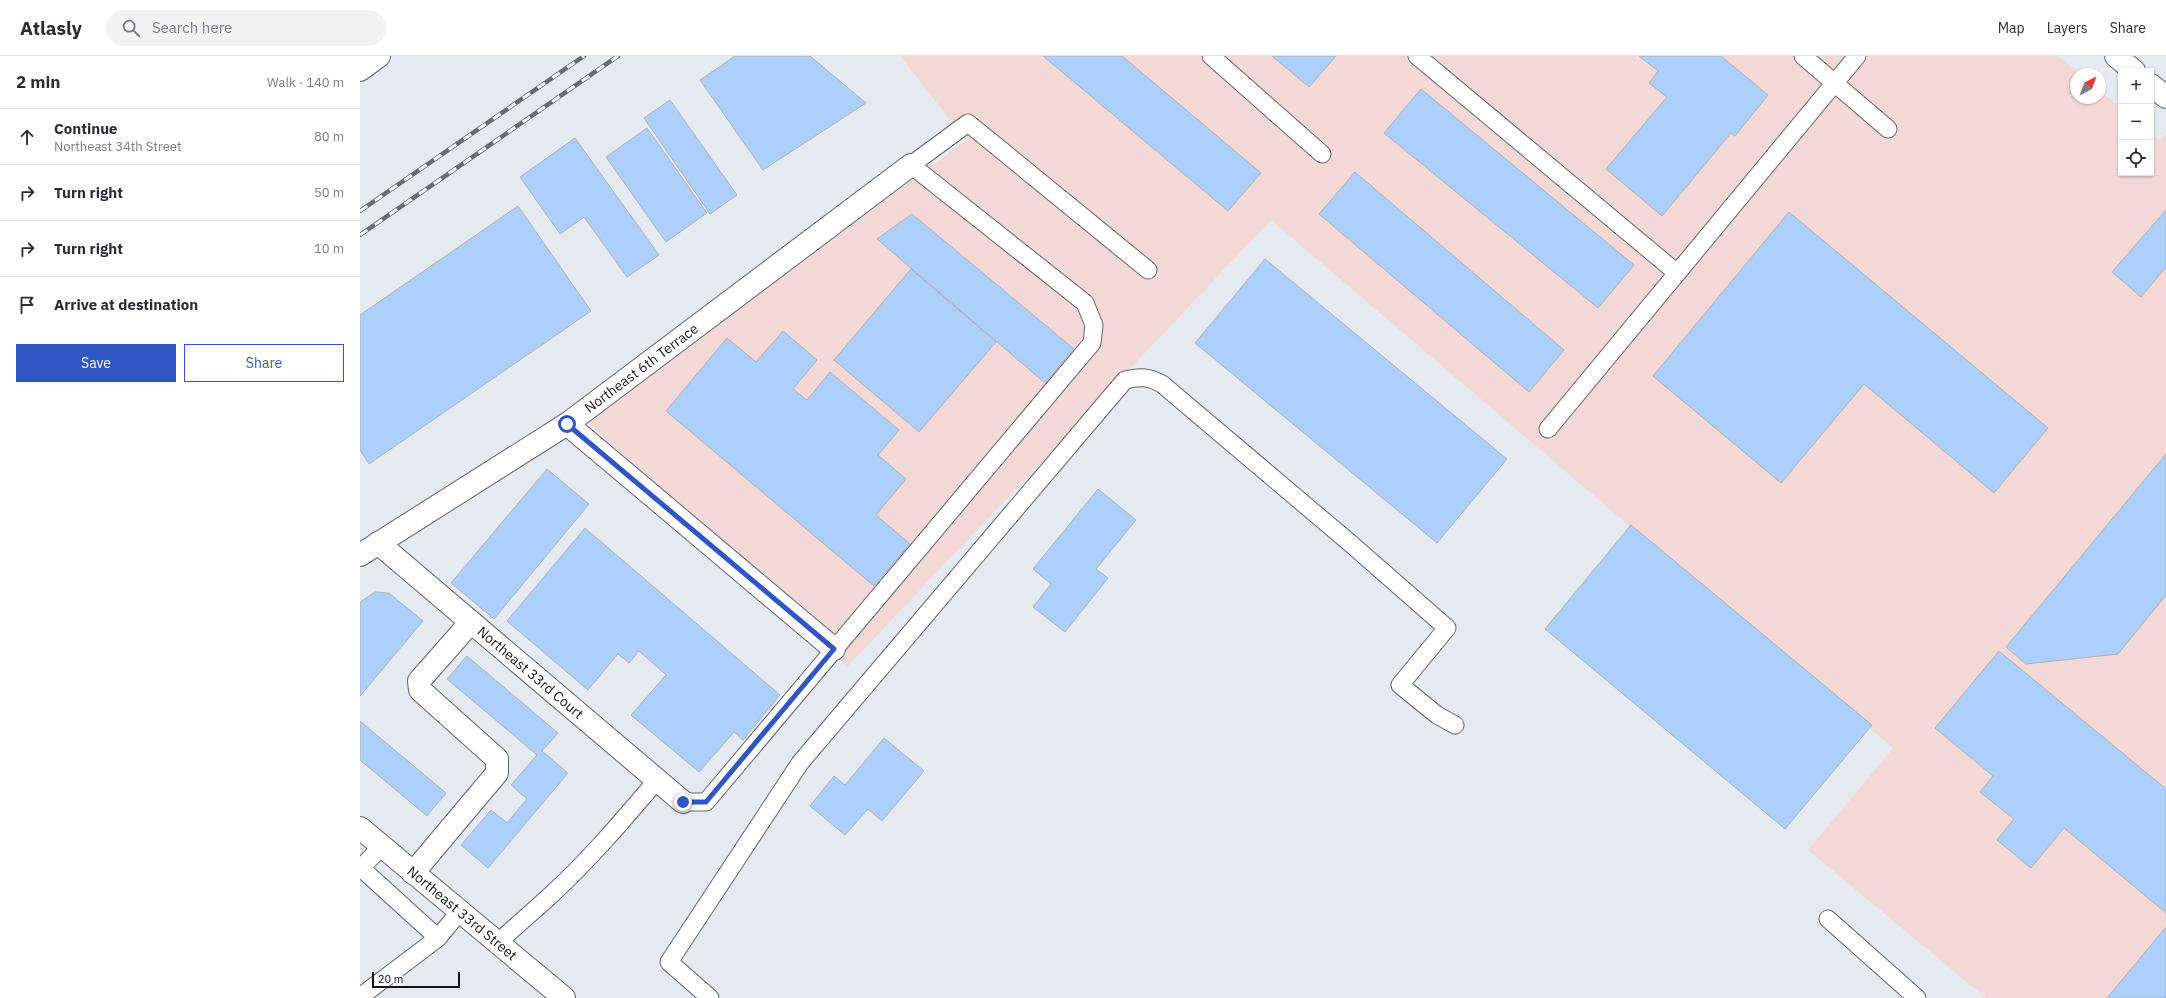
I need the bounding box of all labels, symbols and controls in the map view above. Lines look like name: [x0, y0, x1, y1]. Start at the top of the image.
search box: [106, 10, 386, 46]
text: Atlasly: [20, 16, 82, 40]
icon: search: [120, 17, 142, 39]
text: Search here: [152, 18, 232, 37]
text: Map: [1998, 19, 2025, 37]
text: Layers: [2047, 19, 2088, 37]
text: Share: [2110, 19, 2146, 37]
north arrow: [2070, 68, 2106, 104]
map controls: [2118, 68, 2154, 176]
button: +: [2118, 68, 2154, 104]
text: 2 min: [16, 71, 60, 93]
text: Walk · 140 m: [267, 74, 344, 91]
button: −: [2118, 104, 2154, 140]
text: Continue: [54, 119, 118, 138]
icon: ahead: [16, 126, 38, 148]
text: 80 m: [314, 128, 344, 145]
text: Northeast 34th Street: [54, 138, 181, 155]
button: locate: [2118, 140, 2154, 176]
icon: right: [16, 182, 38, 204]
text: Turn right: [54, 183, 123, 202]
text: 50 m: [314, 184, 344, 201]
icon: right: [16, 238, 38, 260]
text: Turn right: [54, 239, 123, 258]
text: 10 m: [314, 240, 344, 257]
icon: arrive: [16, 294, 38, 316]
text: Arrive at destination: [54, 295, 198, 314]
street label: Northeast 6th Terrace: [581, 319, 702, 417]
button: Save: [16, 344, 176, 382]
button: Share: [184, 344, 344, 382]
route start: [558, 415, 576, 433]
street label: Northeast 33rd Court: [474, 622, 587, 723]
route end: [674, 793, 692, 811]
street label: Northeast 33rd Street: [404, 862, 521, 964]
scale bar: [372, 970, 460, 989]
text: 20 m: [378, 972, 403, 986]

